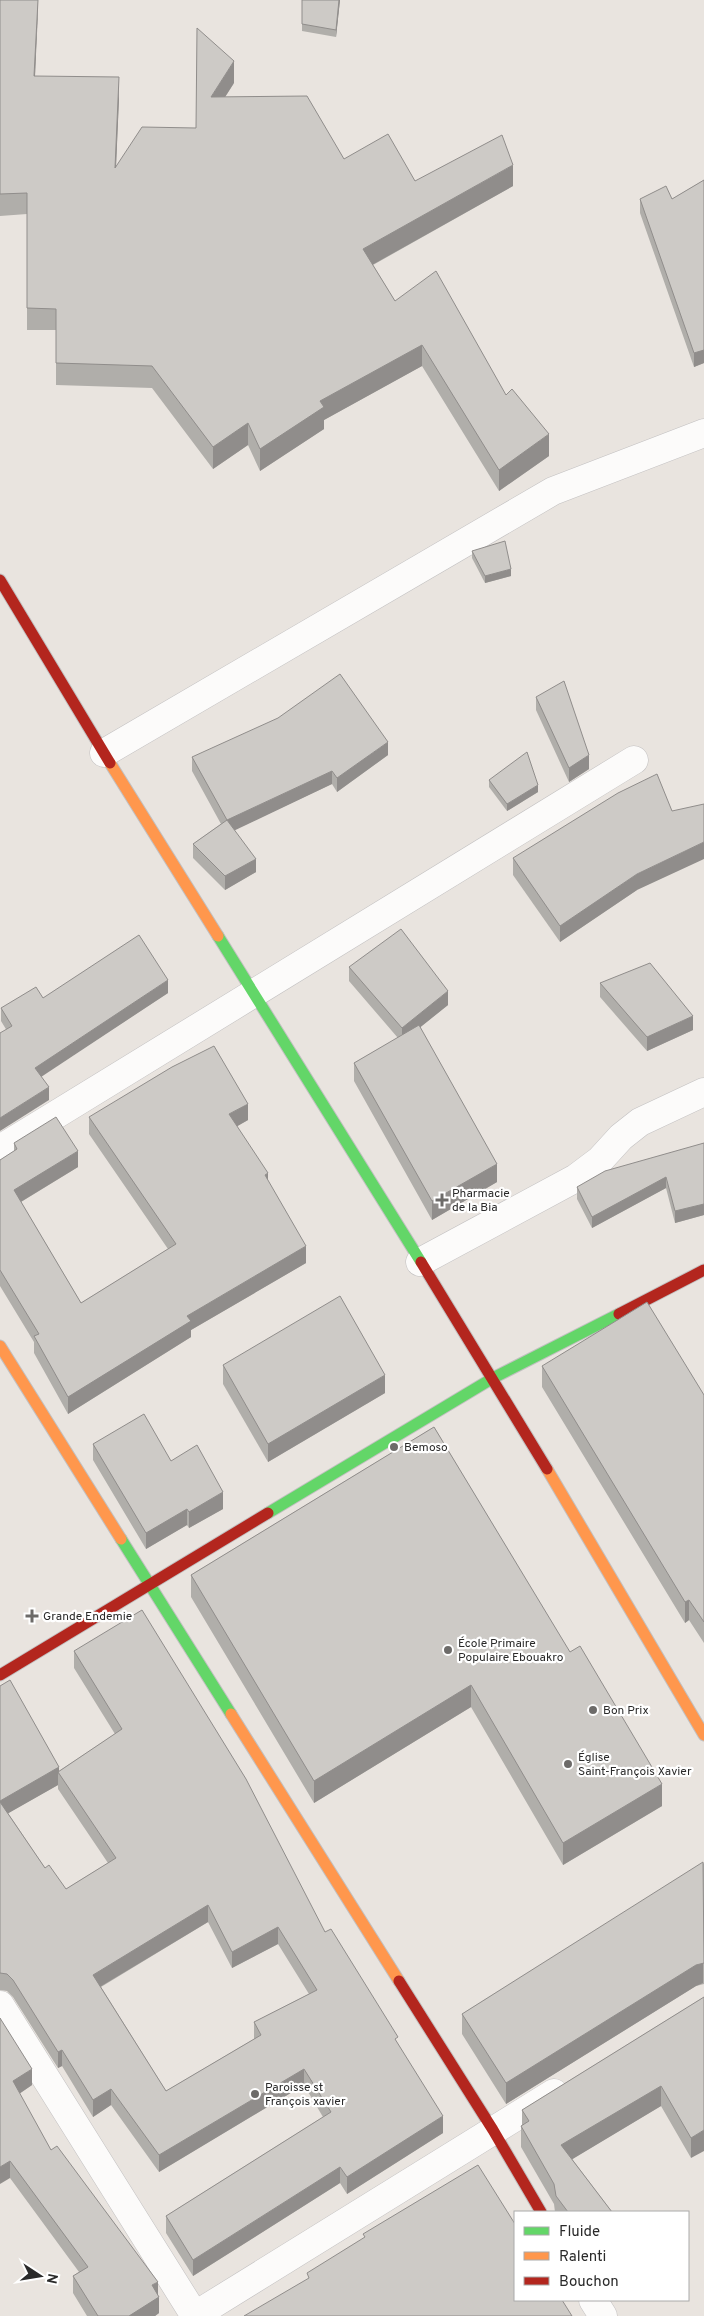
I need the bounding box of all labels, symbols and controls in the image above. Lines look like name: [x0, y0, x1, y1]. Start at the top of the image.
place label: Pharmacie de la Bia: [452, 1186, 510, 1216]
marker: Pharmacie de la Bia: [436, 1194, 448, 1206]
place label: Bemoso: [404, 1440, 448, 1456]
marker: Bemoso: [388, 1441, 400, 1453]
marker: Grande Endemie: [25, 1609, 39, 1623]
place label: Grande Endemie: [43, 1609, 132, 1625]
place label: École Primaire Populaire Ebouakro: [458, 1636, 564, 1666]
marker: École Primaire Populaire Ebouakro: [442, 1644, 454, 1656]
place label: Bon Prix: [603, 1703, 649, 1719]
marker: Bon Prix: [587, 1704, 599, 1716]
place label: Église Saint-François Xavier: [578, 1750, 692, 1780]
marker: Église Saint-François Xavier: [562, 1758, 574, 1770]
place label: Paroisse st François xavier: [265, 2080, 346, 2110]
marker: Paroisse st François xavier: [249, 2088, 261, 2100]
legend: [514, 2211, 689, 2301]
text: Fluide: [559, 2223, 600, 2242]
text: Ralenti: [559, 2248, 606, 2267]
north arrow: [15, 2251, 65, 2301]
text: N: [42, 2272, 61, 2285]
text: Bouchon: [559, 2273, 619, 2292]

